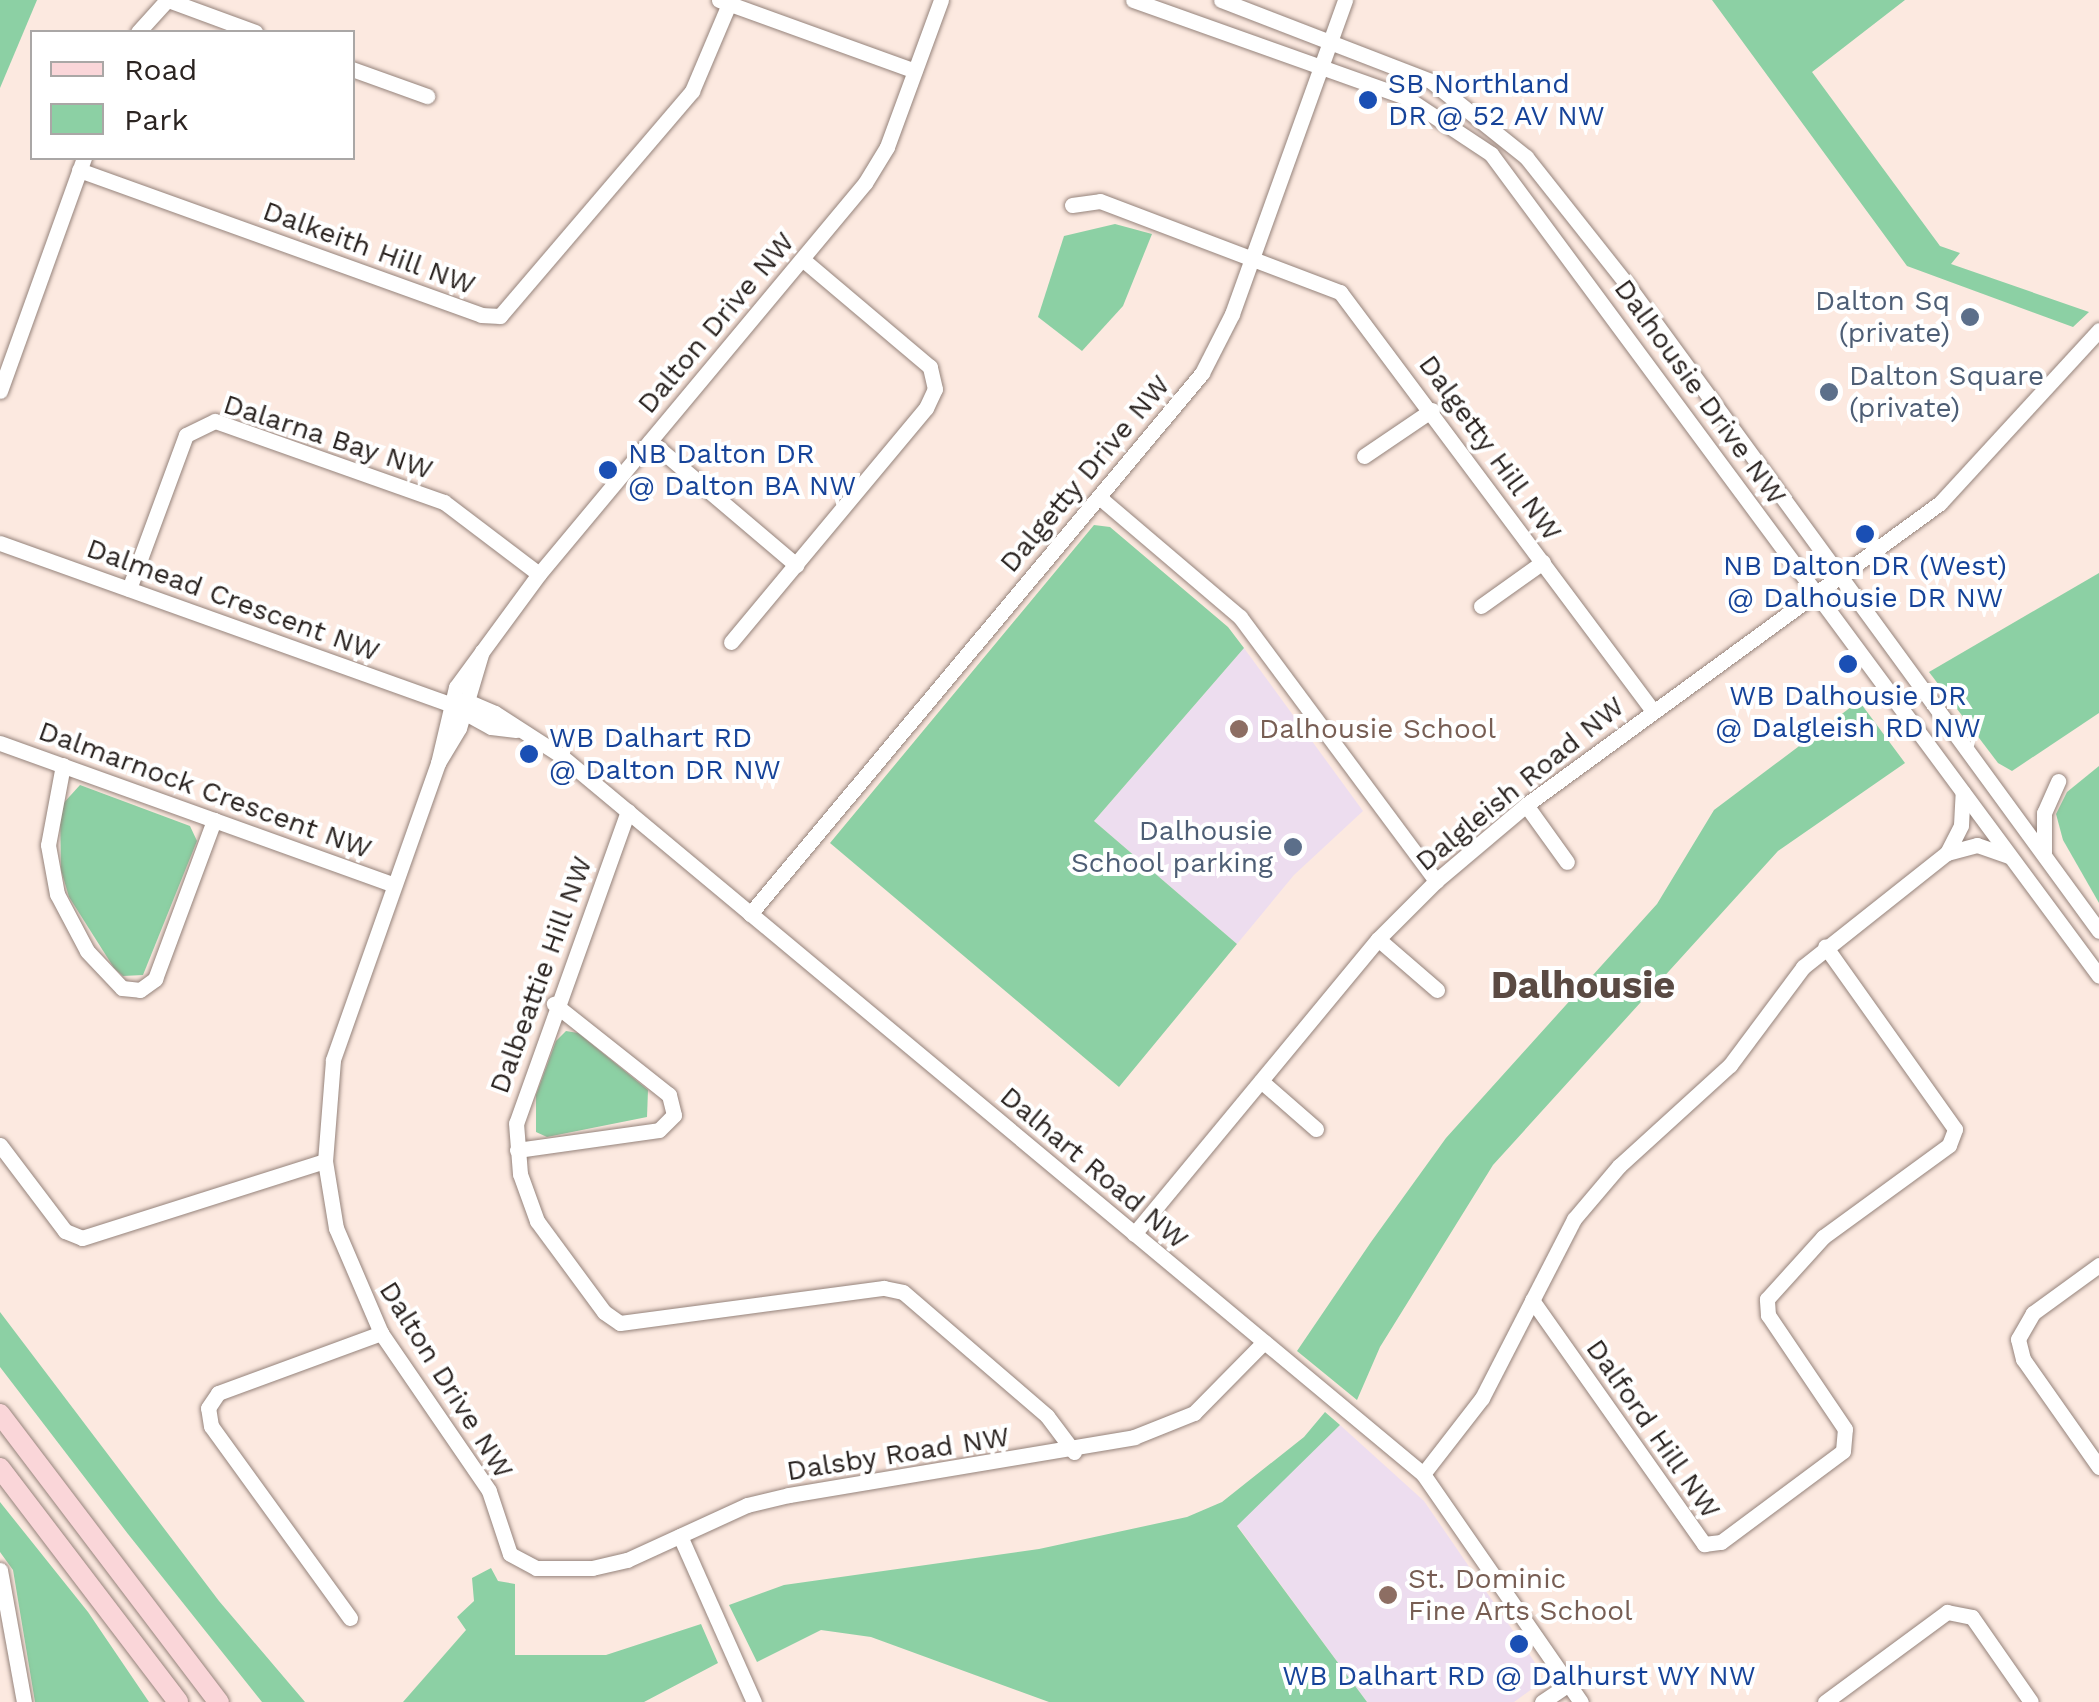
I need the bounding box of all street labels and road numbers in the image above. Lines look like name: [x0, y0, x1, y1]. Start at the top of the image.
street label: Dalkeith Hill NW: [258, 194, 480, 302]
street label: Dalton Drive NW: [630, 226, 802, 420]
street label: Dalhousie Drive NW: [1607, 273, 1793, 511]
street label: Dalgetty Hill NW: [1411, 348, 1569, 548]
street label: Dalgetty Drive NW: [993, 368, 1177, 580]
street label: Dalarna Bay NW: [218, 387, 438, 487]
street label: Dalmead Crescent NW: [82, 531, 384, 669]
street label: Dalgleish Road NW: [1409, 690, 1631, 878]
street label: Dalmarnock Crescent NW: [34, 714, 376, 866]
street label: Dalbeattie Hill NW: [482, 852, 600, 1098]
street label: Dalhart Road NW: [993, 1080, 1195, 1256]
street label: Dalton Drive NW: [372, 1275, 520, 1485]
street label: Dalford Hill NW: [1578, 1332, 1728, 1526]
street label: Dalsby Road NW: [784, 1420, 1012, 1488]

